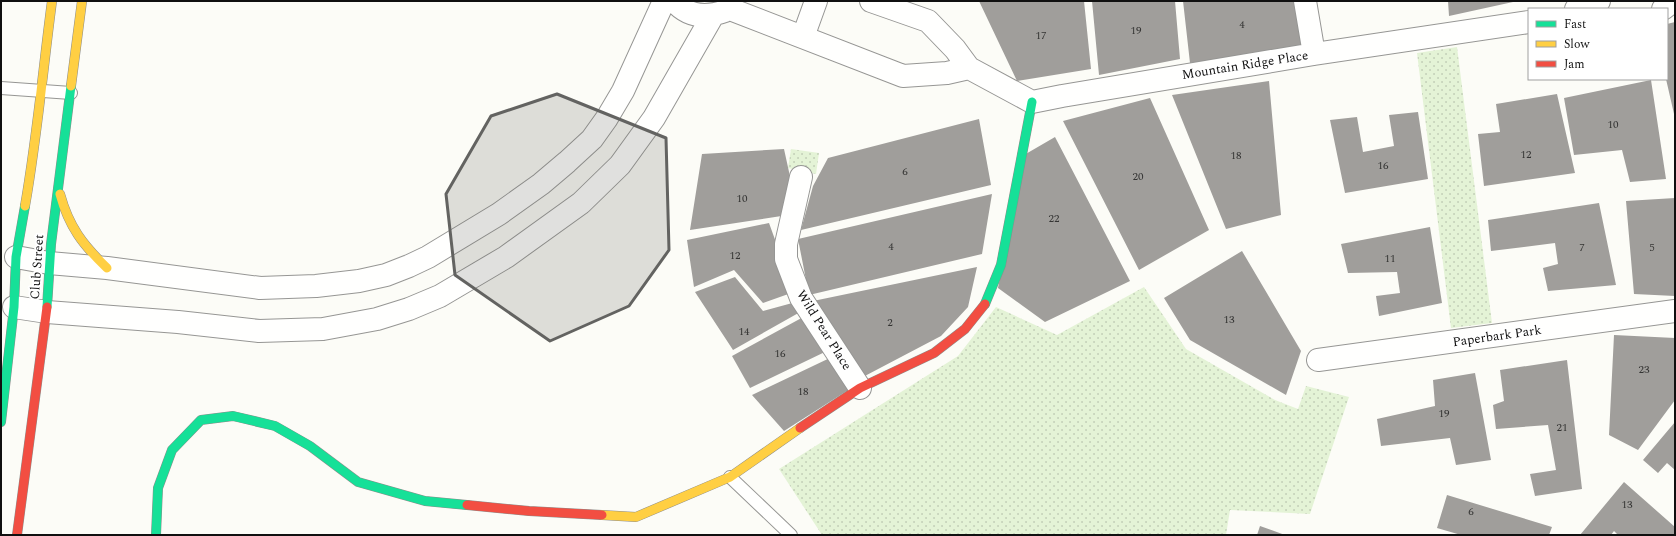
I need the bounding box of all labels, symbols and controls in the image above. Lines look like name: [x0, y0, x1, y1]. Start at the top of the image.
legend: [1528, 8, 1668, 80]
text: Fast: [1564, 15, 1586, 34]
house number: 4: [1239, 16, 1245, 33]
house number: 19: [1131, 22, 1142, 39]
house number: 17: [1036, 27, 1047, 44]
text: Slow: [1564, 35, 1590, 54]
street label: Mountain Ridge Place: [1180, 45, 1310, 85]
text: Jam: [1564, 55, 1585, 74]
house number: 10: [1608, 116, 1619, 133]
house number: 12: [1521, 146, 1532, 163]
house number: 18: [1231, 147, 1242, 164]
house number: 16: [1378, 157, 1389, 174]
house number: 6: [902, 163, 908, 180]
house number: 20: [1133, 168, 1144, 185]
house number: 10: [737, 190, 748, 207]
house number: 22: [1049, 210, 1060, 227]
street label: Club Street: [25, 233, 49, 300]
house number: 4: [888, 238, 894, 255]
house number: 7: [1579, 239, 1585, 256]
house number: 5: [1649, 239, 1655, 256]
house number: 12: [730, 247, 741, 264]
house number: 11: [1385, 250, 1396, 267]
street label: Wild Pear Place: [791, 286, 857, 374]
house number: 13: [1224, 311, 1235, 328]
house number: 2: [887, 314, 893, 331]
street label: Paperbark Park: [1451, 320, 1543, 352]
house number: 14: [739, 323, 750, 340]
house number: 16: [775, 345, 786, 362]
house number: 23: [1639, 361, 1650, 378]
house number: 18: [798, 383, 809, 400]
house number: 19: [1439, 405, 1450, 422]
house number: 21: [1557, 419, 1568, 436]
house number: 13: [1622, 496, 1633, 513]
house number: 6: [1468, 503, 1474, 520]

